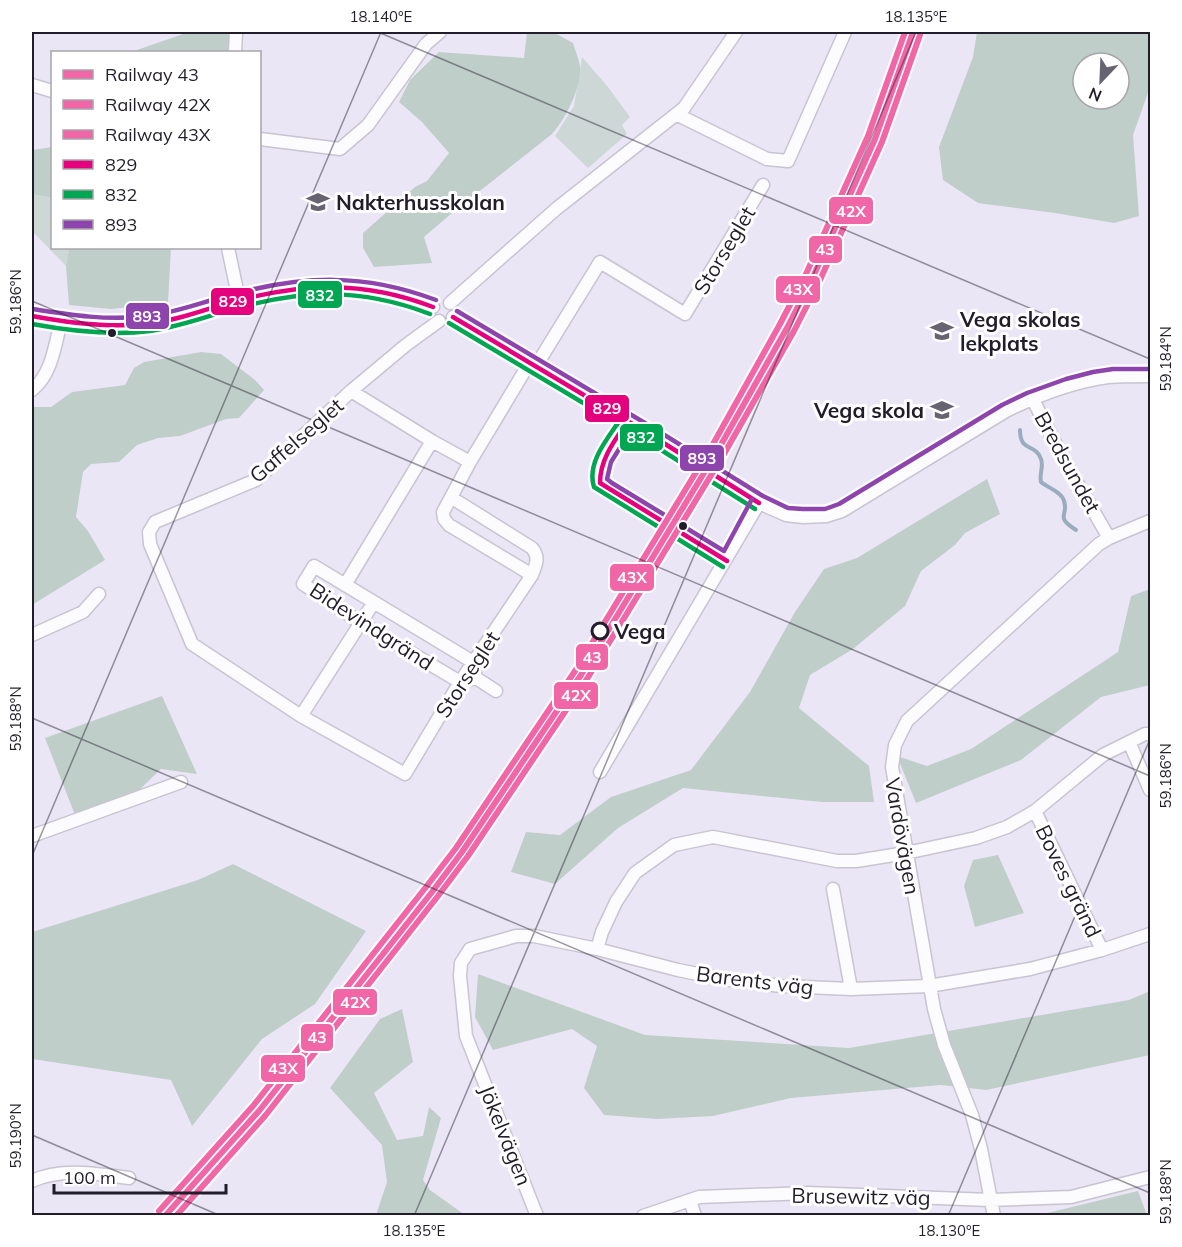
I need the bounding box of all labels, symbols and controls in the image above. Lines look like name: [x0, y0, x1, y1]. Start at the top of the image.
text: 18.140°E: [350, 7, 413, 26]
text: 18.135°E: [885, 7, 948, 26]
legend: [51, 51, 261, 249]
north arrow: [1071, 51, 1131, 111]
text: Railway 43: [105, 63, 199, 86]
text: N: [1086, 83, 1105, 106]
text: Railway 42X: [105, 93, 211, 116]
text: Railway 43X: [105, 123, 211, 146]
text: 829: [105, 153, 137, 176]
text: 832: [105, 183, 137, 206]
school or university icon: Nakterhusskolan: [305, 189, 331, 215]
place label: Nakterhusskolan: [336, 189, 505, 215]
line badge: 42X: [828, 196, 874, 225]
street label: Storseglet: [688, 201, 760, 299]
text: 42X: [836, 201, 866, 221]
text: 893: [105, 213, 137, 236]
line badge: 43: [808, 235, 843, 264]
text: 43: [815, 239, 835, 259]
text: 59.186°N: [6, 269, 25, 335]
line badge: 43X: [775, 275, 821, 304]
text: 43X: [783, 279, 813, 299]
line badge: 832: [297, 280, 343, 309]
text: 832: [306, 285, 334, 305]
line badge: 829: [210, 287, 255, 316]
text: 829: [219, 291, 247, 311]
line badge: 893: [125, 302, 170, 330]
text: 893: [133, 306, 161, 326]
place label: Vega skolas lekplats: [959, 306, 1081, 356]
school or university icon: Vega skolas lekplats: [929, 318, 955, 344]
text: 59.184°N: [1156, 326, 1175, 392]
unlabelled marker: [106, 327, 118, 339]
street label: Gaffelseglet: [244, 392, 348, 488]
line badge: 829: [584, 394, 630, 423]
place label: Vega skola: [813, 397, 924, 423]
school or university icon: Vega skola: [929, 397, 955, 423]
text: 829: [593, 398, 621, 418]
street label: Bredsundet: [1029, 407, 1107, 517]
line badge: 832: [619, 423, 664, 452]
text: 832: [627, 427, 655, 447]
line badge: 893: [679, 444, 725, 472]
text: 893: [688, 448, 716, 468]
unlabelled marker: [677, 520, 689, 532]
line badge: 43X: [609, 563, 655, 592]
text: 43X: [617, 567, 647, 587]
street label: Bidevindgränd: [305, 576, 439, 676]
place label: Vega: [613, 618, 665, 644]
marker: Vega: [591, 622, 609, 640]
street label: Storseglet: [429, 626, 505, 722]
line badge: 43: [575, 643, 609, 671]
text: 43: [582, 647, 602, 667]
line badge: 42X: [553, 681, 599, 710]
text: 42X: [561, 685, 591, 705]
text: 59.188°N: [6, 686, 25, 752]
text: 59.186°N: [1156, 743, 1175, 809]
street label: Vardövägen: [880, 776, 926, 896]
street label: Boves gränd: [1031, 820, 1107, 942]
street label: Barents väg: [695, 960, 815, 1000]
line badge: 42X: [332, 988, 378, 1016]
text: 42X: [340, 992, 370, 1012]
line badge: 43: [300, 1023, 334, 1052]
text: 43: [307, 1027, 327, 1047]
line badge: 43X: [260, 1054, 306, 1083]
text: 43X: [268, 1058, 298, 1078]
street label: Jökelvägen: [474, 1081, 538, 1189]
text: 59.190°N: [6, 1103, 25, 1169]
scale bar: [54, 1157, 226, 1195]
text: 59.188°N: [1156, 1159, 1175, 1225]
text: 100 m: [63, 1166, 116, 1189]
street label: Brusewitz väg: [791, 1182, 931, 1210]
text: 18.135°E: [383, 1221, 446, 1240]
text: 18.130°E: [918, 1221, 981, 1240]

